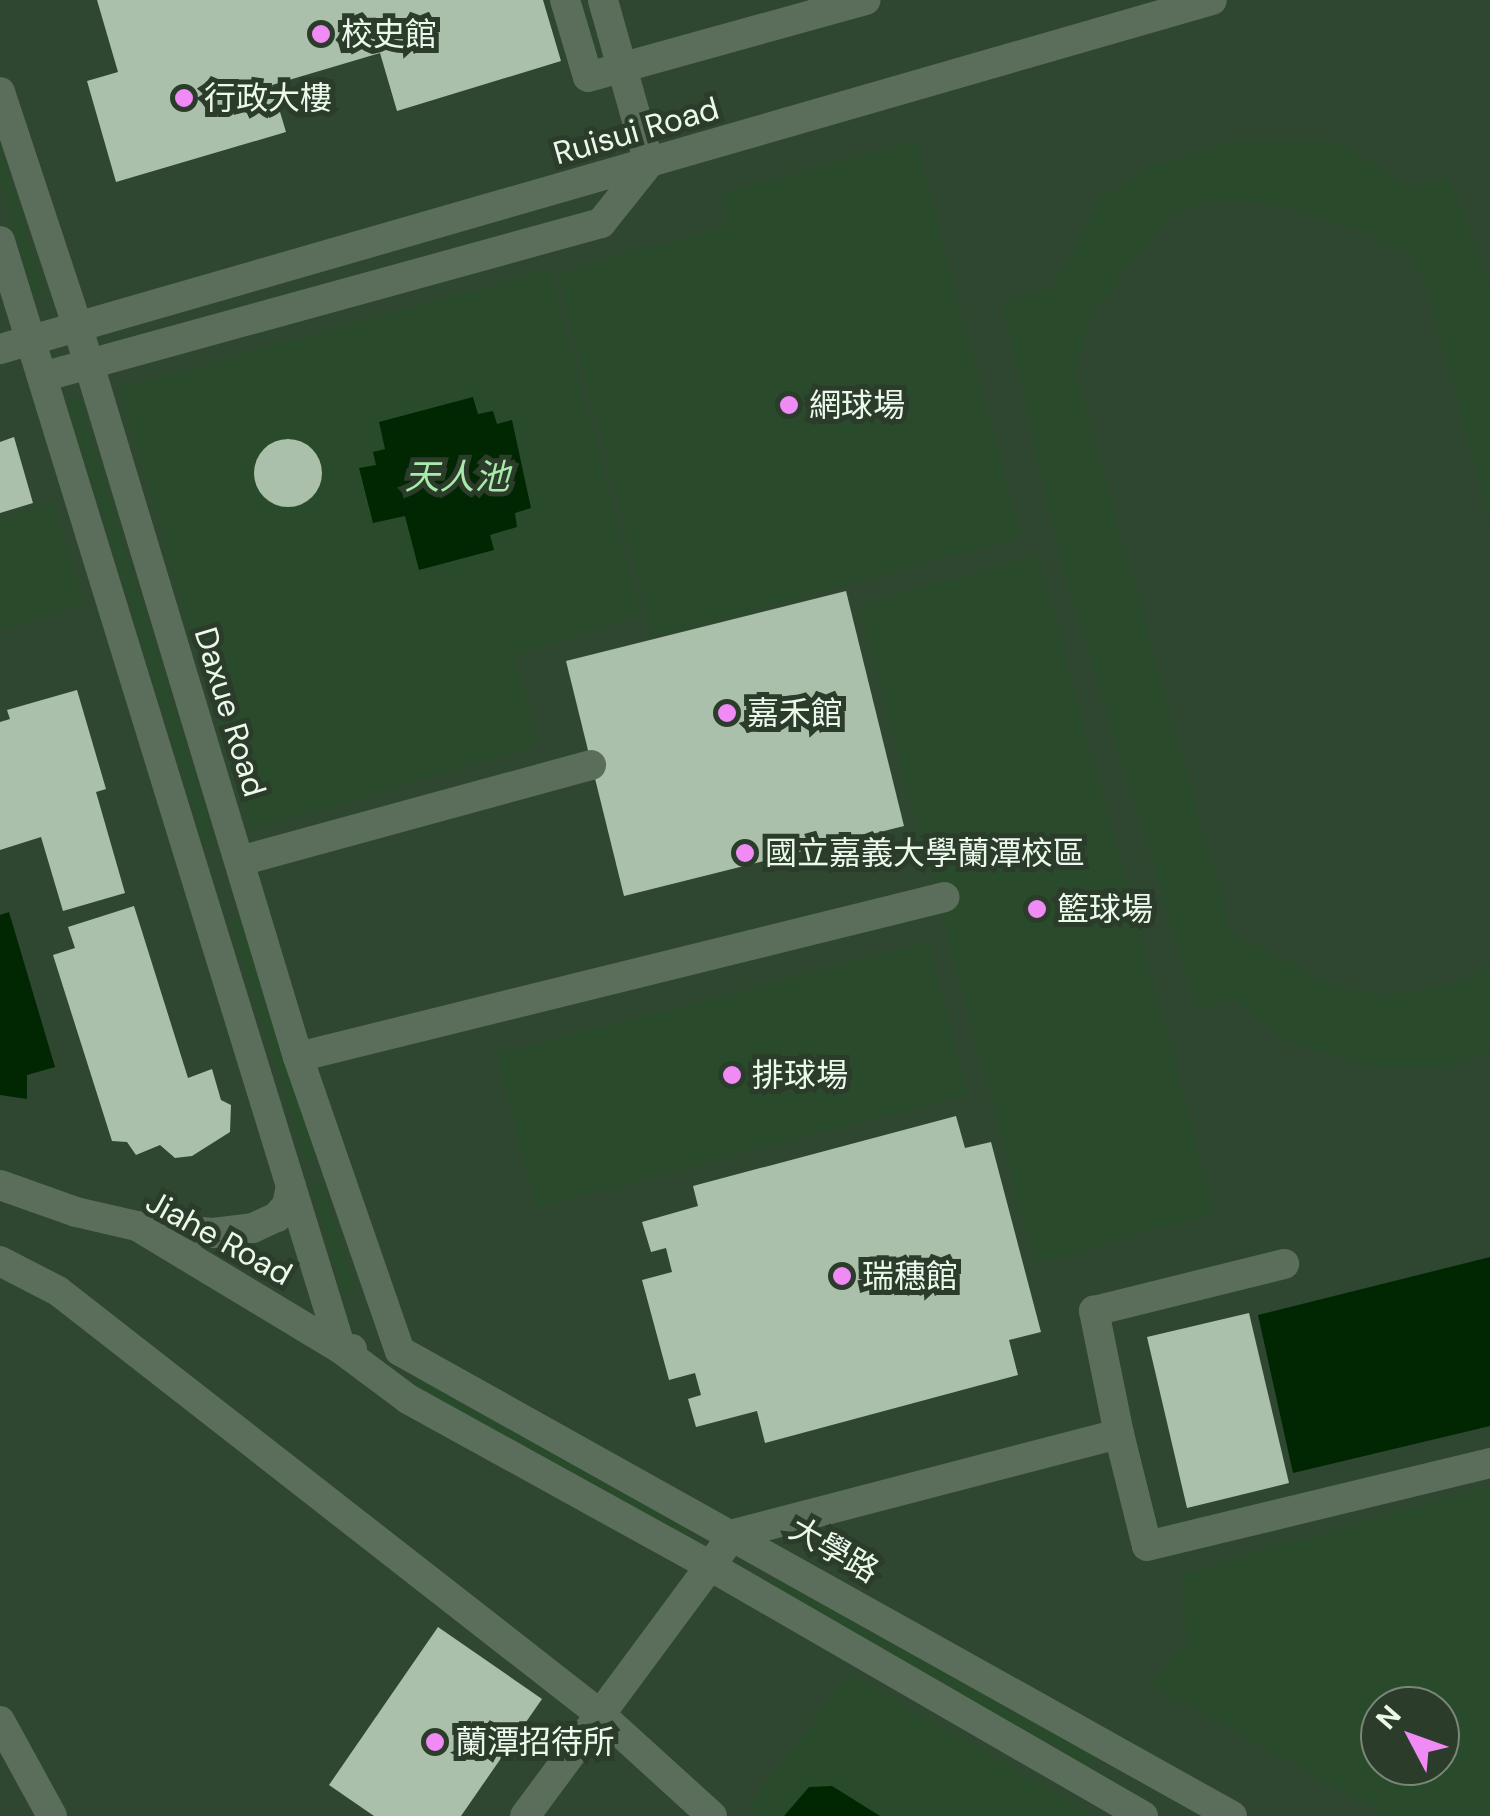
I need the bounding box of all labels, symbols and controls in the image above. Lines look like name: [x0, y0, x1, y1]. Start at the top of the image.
place label: 校史館: [341, 15, 437, 53]
marker: 校史館: [310, 23, 332, 45]
place label: 行政大樓: [204, 79, 332, 117]
marker: 行政大樓: [173, 87, 195, 109]
street label: Ruisui Road: [549, 89, 723, 173]
place label: 網球場: [809, 386, 905, 424]
marker: 網球場: [778, 394, 800, 416]
water label: 天人池: [405, 456, 509, 498]
street label: Daxue Road: [186, 623, 274, 801]
place label: 嘉禾館: [747, 694, 843, 732]
marker: 嘉禾館: [716, 702, 738, 724]
place label: 國立嘉義大學蘭潭校區: [765, 834, 1085, 872]
marker: 國立嘉義大學蘭潭校區: [734, 842, 756, 864]
place label: 籃球場: [1057, 890, 1153, 928]
marker: 籃球場: [1026, 898, 1048, 920]
place label: 排球場: [752, 1056, 848, 1094]
marker: 排球場: [721, 1064, 743, 1086]
street label: Jiahe Road: [139, 1182, 299, 1294]
place label: 瑞穗館: [862, 1257, 958, 1295]
marker: 瑞穗館: [831, 1265, 853, 1287]
street label: 大學路: [783, 1509, 885, 1591]
north arrow: [1360, 1686, 1460, 1786]
text: N: [1368, 1697, 1409, 1737]
place label: 蘭潭招待所: [455, 1723, 615, 1761]
marker: 蘭潭招待所: [424, 1731, 446, 1753]

